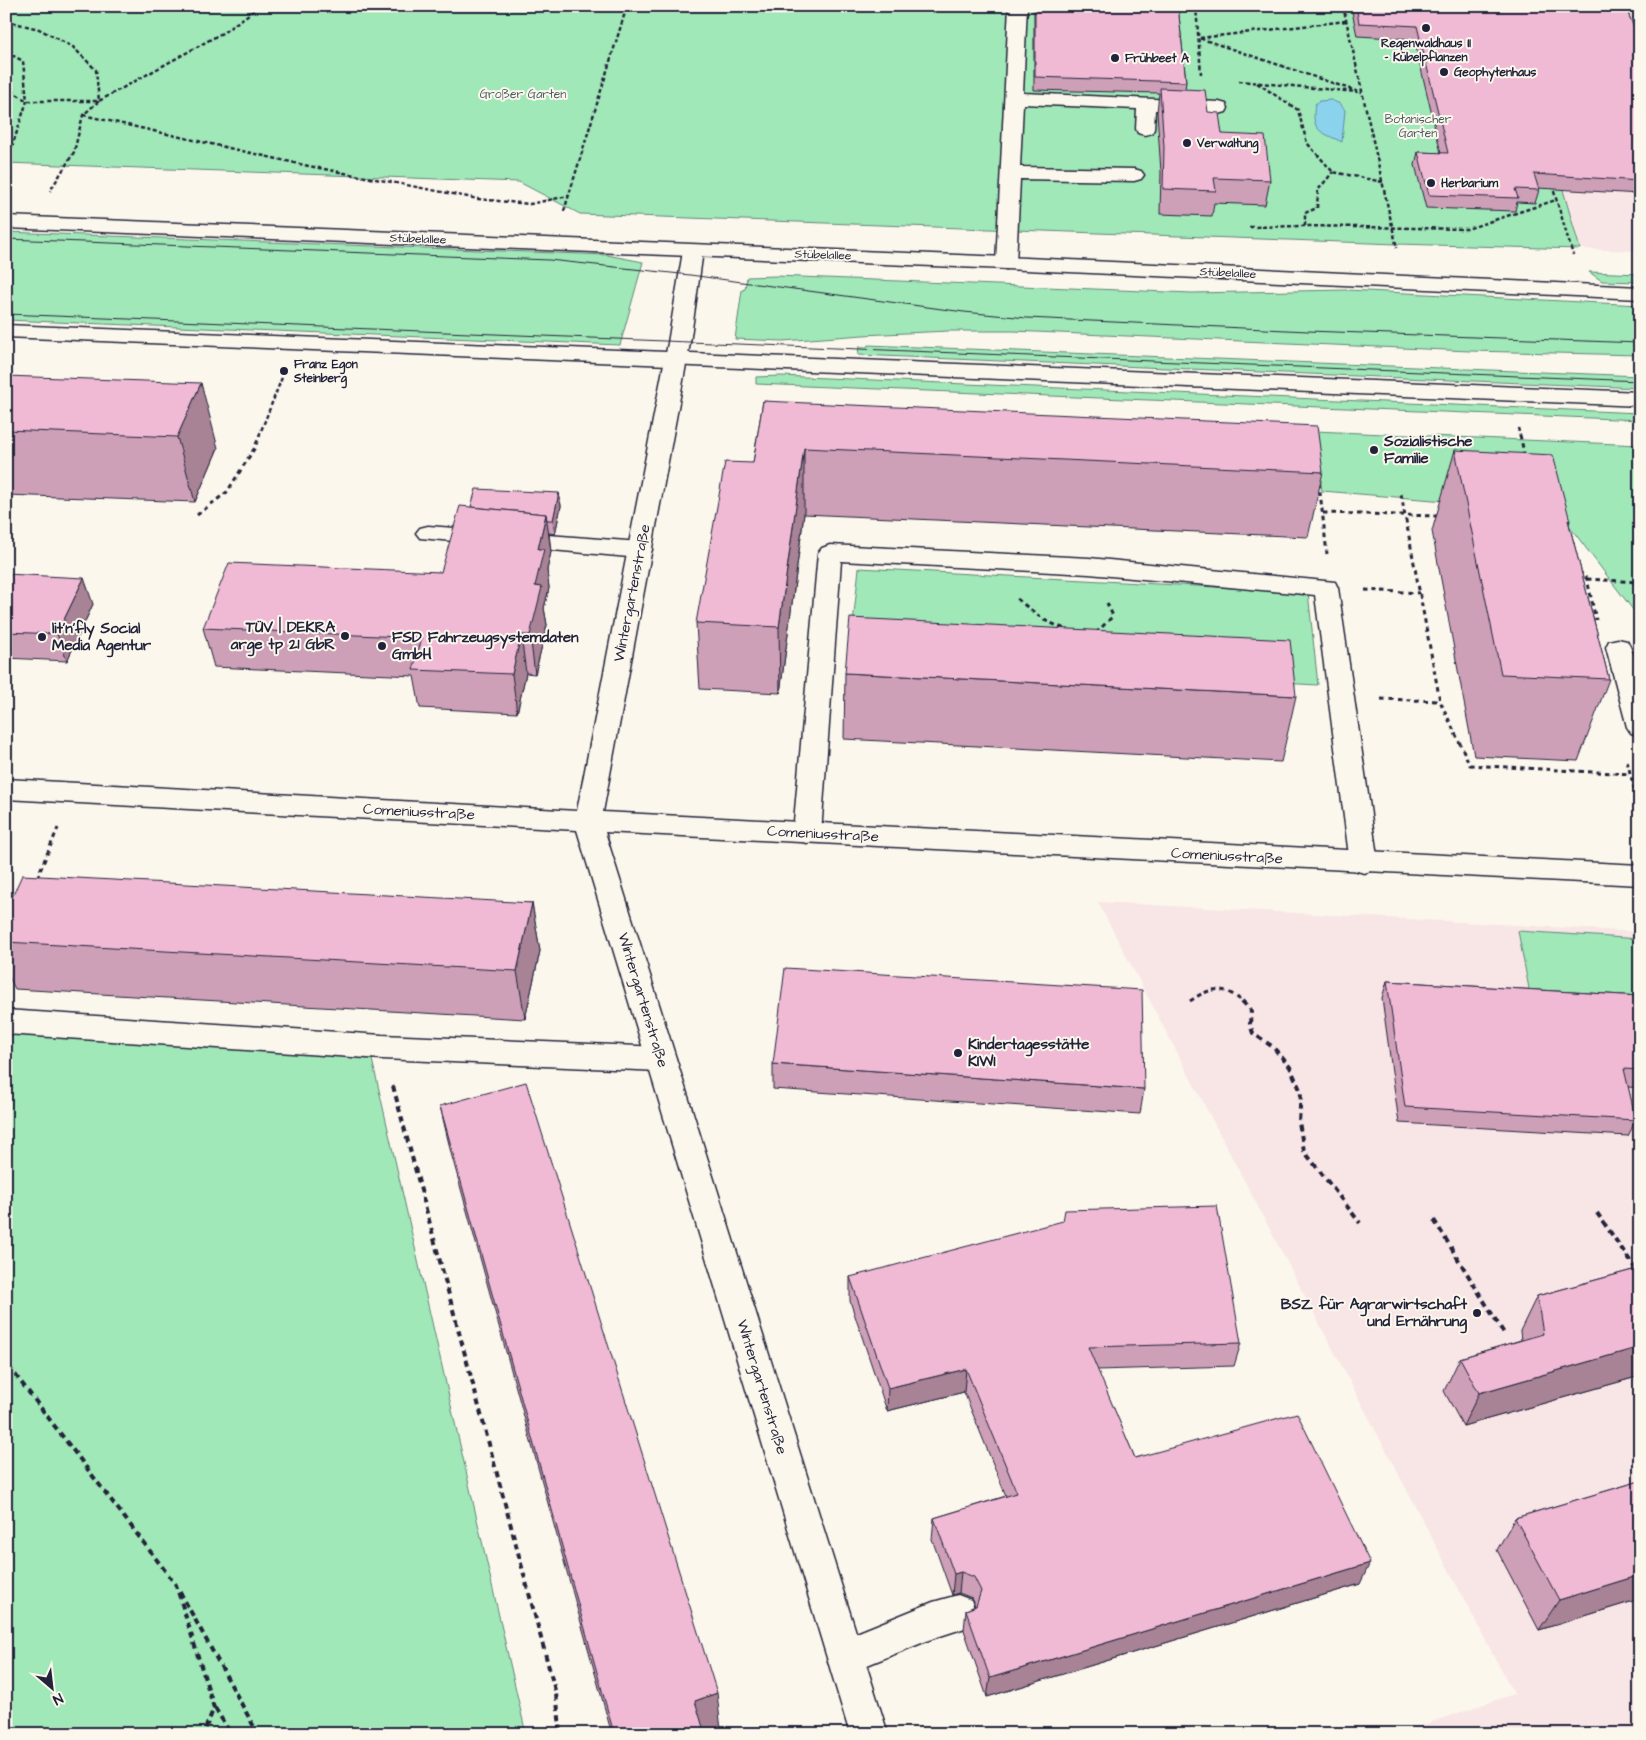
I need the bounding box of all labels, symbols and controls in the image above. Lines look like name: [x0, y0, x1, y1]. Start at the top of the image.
marker: Regenwaldhaus II - Kübelpflanzen: [1420, 22, 1432, 34]
place label: Regenwaldhaus II - Kübelpflanzen: [1381, 35, 1471, 67]
place label: Frühbeet A: [1125, 50, 1189, 67]
marker: Frühbeet A: [1109, 52, 1121, 64]
place label: Geophytenhaus: [1454, 64, 1536, 82]
marker: Geophytenhaus: [1438, 66, 1450, 78]
park label: Großer Garten: [480, 86, 566, 103]
park label: Botanischer Garten: [1385, 111, 1452, 142]
place label: Verwaltung: [1196, 135, 1259, 154]
marker: Verwaltung: [1181, 137, 1193, 149]
place label: Herbarium: [1441, 175, 1499, 192]
marker: Herbarium: [1425, 177, 1437, 189]
street label: Stübelallee: [389, 230, 447, 249]
street label: Stübelallee: [794, 246, 852, 265]
street label: Stübelallee: [1199, 263, 1257, 283]
place label: Franz Egon Steinberg: [293, 356, 358, 389]
marker: Franz Egon Steinberg: [278, 365, 290, 377]
place label: Sozialistische Familie: [1383, 431, 1472, 469]
marker: Sozialistische Familie: [1368, 444, 1380, 456]
street label: Wintergartenstraße: [608, 522, 657, 664]
place label: TÜV | DEKRA arge tp 21 GbR: [230, 616, 335, 657]
place label: lit'n'fly Social Media Agentur: [52, 618, 152, 658]
place label: FSD Fahrzeugsystemdaten GmbH: [392, 627, 579, 665]
marker: TÜV | DEKRA arge tp 21 GbR: [339, 630, 351, 642]
marker: lit'n'fly Social Media Agentur: [36, 631, 48, 643]
marker: FSD Fahrzeugsystemdaten GmbH: [376, 640, 388, 652]
street label: Comeniusstraße: [363, 799, 475, 825]
street label: Comeniusstraße: [767, 821, 879, 847]
street label: Comeniusstraße: [1171, 843, 1283, 869]
street label: Wintergartenstraße: [612, 930, 673, 1070]
place label: Kindertagesstätte KIWI: [968, 1034, 1089, 1072]
marker: Kindertagesstätte KIWI: [952, 1047, 964, 1059]
place label: BSZ für Agrarwirtschaft und Ernährung: [1281, 1294, 1468, 1334]
marker: BSZ für Agrarwirtschaft und Ernährung: [1471, 1307, 1483, 1319]
street label: Wintergartenstraße: [731, 1317, 792, 1457]
north arrow: [28, 1662, 78, 1712]
text: N: [49, 1688, 66, 1710]

